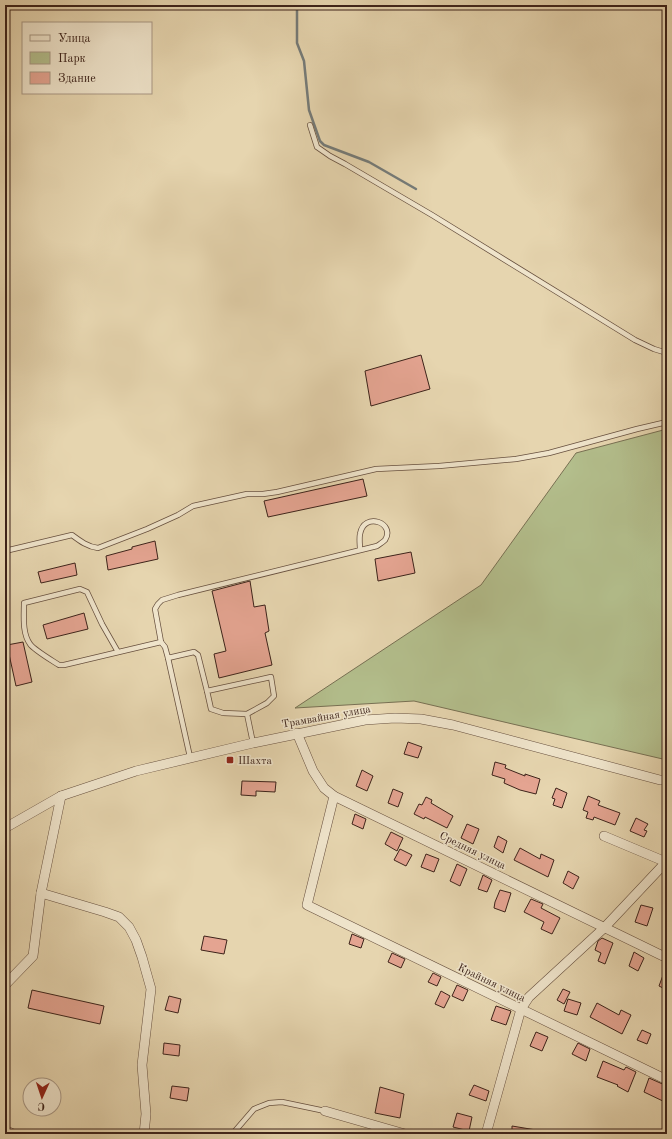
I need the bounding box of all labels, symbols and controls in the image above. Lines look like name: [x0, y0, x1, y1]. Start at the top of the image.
legend: [22, 22, 152, 94]
text: Улица: [58, 33, 91, 45]
text: Парк: [58, 53, 86, 65]
text: Здание: [58, 73, 96, 85]
street label: Трамвайная улица: [281, 704, 372, 731]
marker: Шахта: [225, 755, 235, 765]
place label: Шахта: [238, 756, 272, 767]
street label: Средняя улица: [437, 831, 508, 872]
street label: Крайняя улица: [456, 962, 527, 1005]
north arrow: [22, 1077, 62, 1117]
text: С: [38, 1100, 45, 1111]

